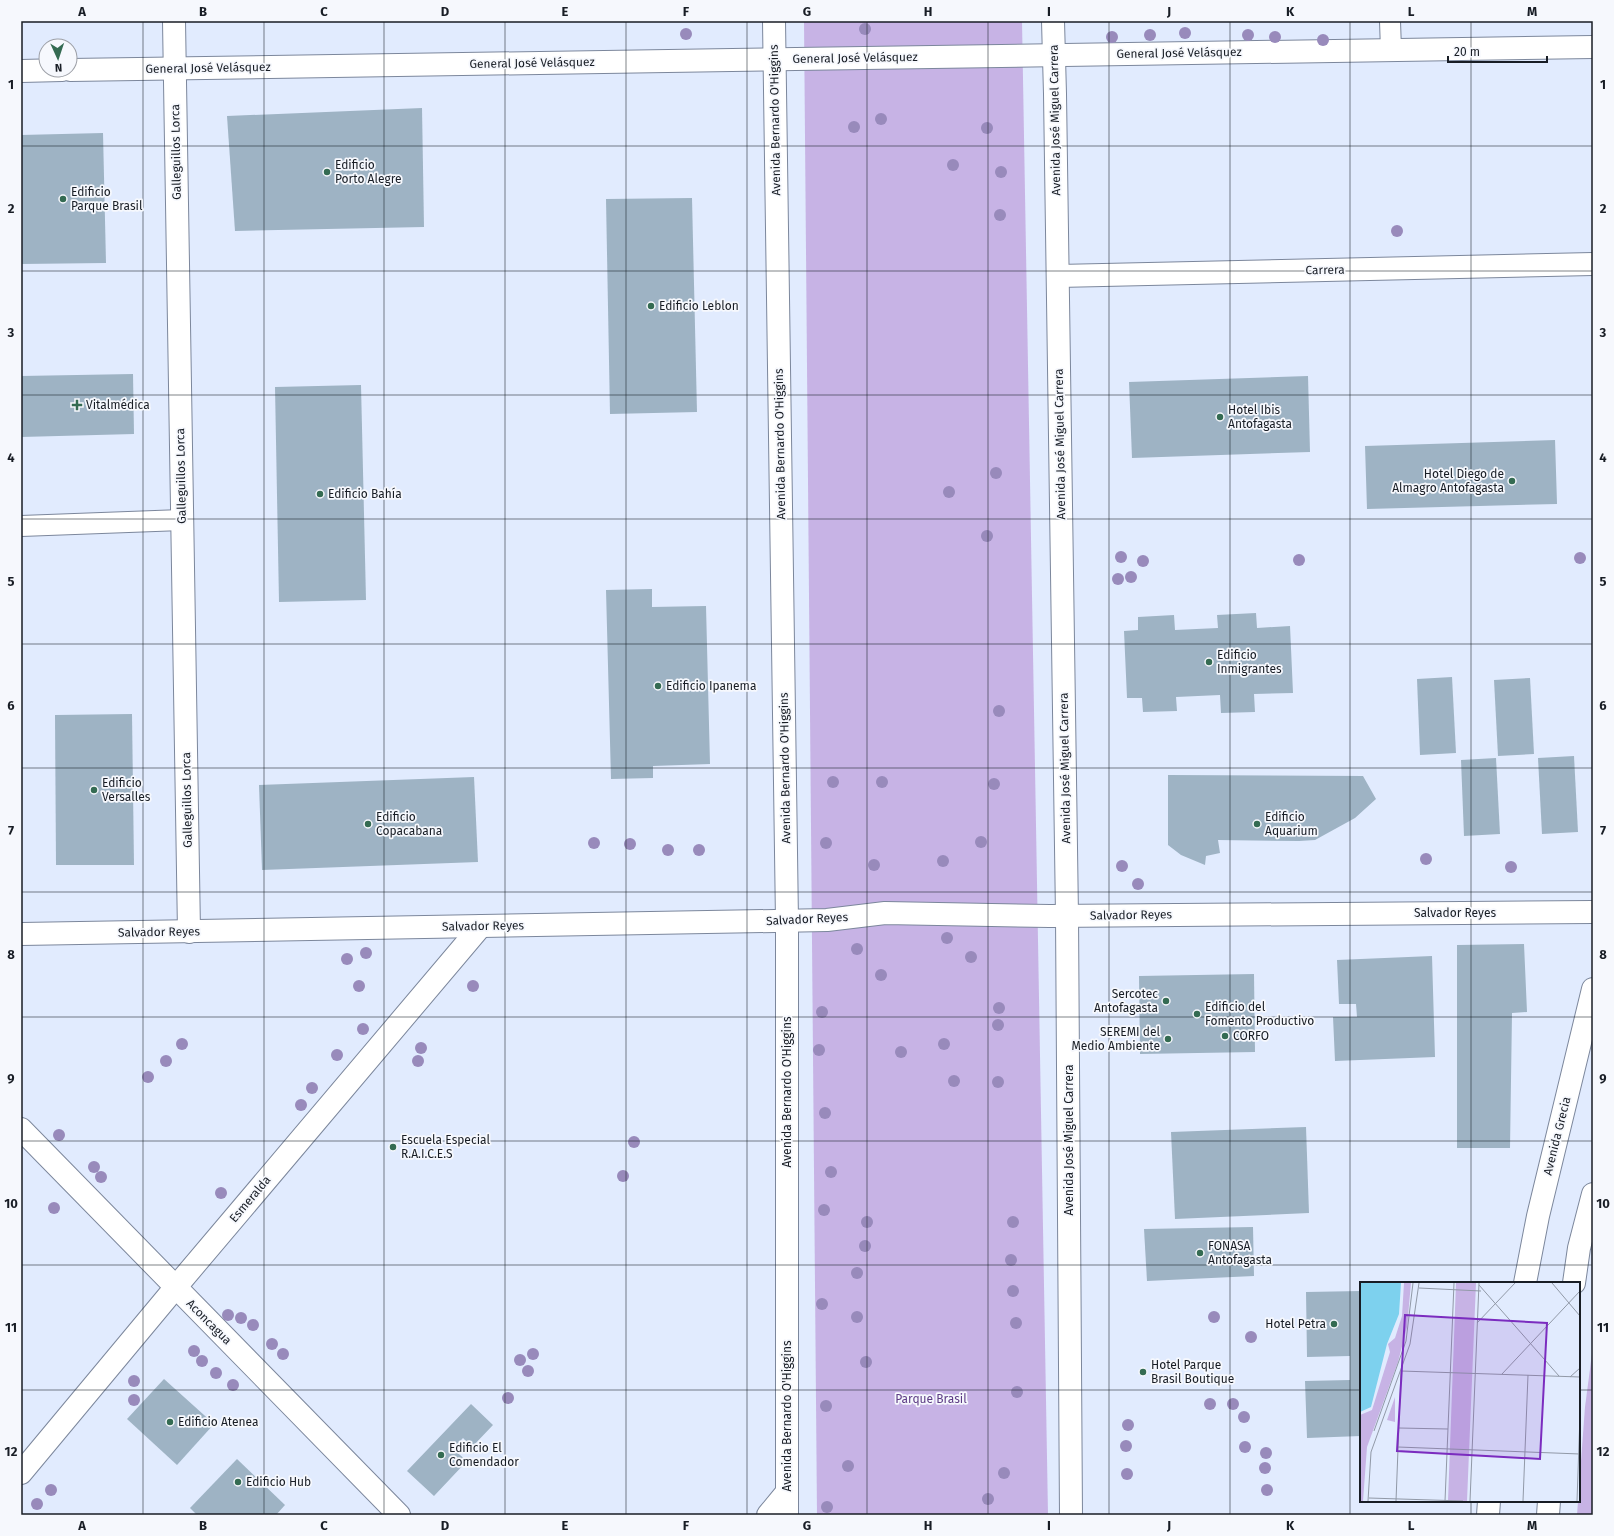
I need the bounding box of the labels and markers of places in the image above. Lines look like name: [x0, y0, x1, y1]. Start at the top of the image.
place label: Edificio Porto Alegre: [335, 158, 402, 186]
marker: Edificio Porto Alegre: [322, 167, 332, 177]
place label: Edificio Parque Brasil: [71, 185, 143, 213]
marker: Edificio Parque Brasil: [58, 194, 68, 204]
place label: Edificio Leblon: [659, 299, 739, 313]
marker: Edificio Leblon: [646, 301, 656, 311]
place label: Vitalmédica: [86, 398, 150, 412]
marker: Vitalmédica: [71, 399, 83, 411]
place label: Hotel Ibis Antofagasta: [1228, 403, 1292, 431]
marker: Hotel Ibis Antofagasta: [1215, 412, 1225, 422]
place label: Hotel Diego de Almagro Antofagasta: [1392, 467, 1504, 495]
marker: Hotel Diego de Almagro Antofagasta: [1507, 476, 1517, 486]
place label: Edificio Bahía: [328, 487, 402, 501]
marker: Edificio Bahía: [315, 489, 325, 499]
place label: Edificio Inmigrantes: [1217, 648, 1282, 676]
marker: Edificio Inmigrantes: [1204, 657, 1214, 667]
place label: Edificio Ipanema: [666, 679, 756, 693]
marker: Edificio Ipanema: [653, 681, 663, 691]
place label: Edificio Versalles: [102, 776, 151, 804]
marker: Edificio Versalles: [89, 785, 99, 795]
place label: Edificio Copacabana: [376, 810, 442, 838]
place label: Edificio Aquarium: [1265, 810, 1318, 838]
marker: Edificio Copacabana: [363, 819, 373, 829]
marker: Edificio Aquarium: [1252, 819, 1262, 829]
place label: Sercotec Antofagasta: [1094, 987, 1158, 1015]
marker: Sercotec Antofagasta: [1161, 996, 1171, 1006]
place label: Edificio del Fomento Productivo: [1205, 1000, 1314, 1028]
marker: Edificio del Fomento Productivo: [1192, 1009, 1202, 1019]
place label: SEREMI del Medio Ambiente: [1071, 1025, 1160, 1053]
place label: CORFO: [1233, 1029, 1269, 1043]
marker: CORFO: [1220, 1031, 1230, 1041]
marker: SEREMI del Medio Ambiente: [1163, 1034, 1173, 1044]
place label: Escuela Especial R.A.I.C.E.S: [401, 1133, 490, 1161]
marker: Escuela Especial R.A.I.C.E.S: [388, 1142, 398, 1152]
place label: FONASA Antofagasta: [1208, 1239, 1272, 1267]
marker: FONASA Antofagasta: [1195, 1248, 1205, 1258]
place label: Hotel Petra: [1265, 1317, 1326, 1331]
marker: Hotel Petra: [1329, 1319, 1339, 1329]
place label: Hotel Parque Brasil Boutique: [1151, 1358, 1234, 1386]
marker: Hotel Parque Brasil Boutique: [1138, 1367, 1148, 1377]
place label: Edificio Atenea: [178, 1415, 259, 1429]
marker: Edificio Atenea: [165, 1417, 175, 1427]
place label: Edificio El Comendador: [449, 1441, 519, 1469]
marker: Edificio El Comendador: [436, 1450, 446, 1460]
place label: Edificio Hub: [246, 1475, 311, 1489]
marker: Edificio Hub: [233, 1477, 243, 1487]

